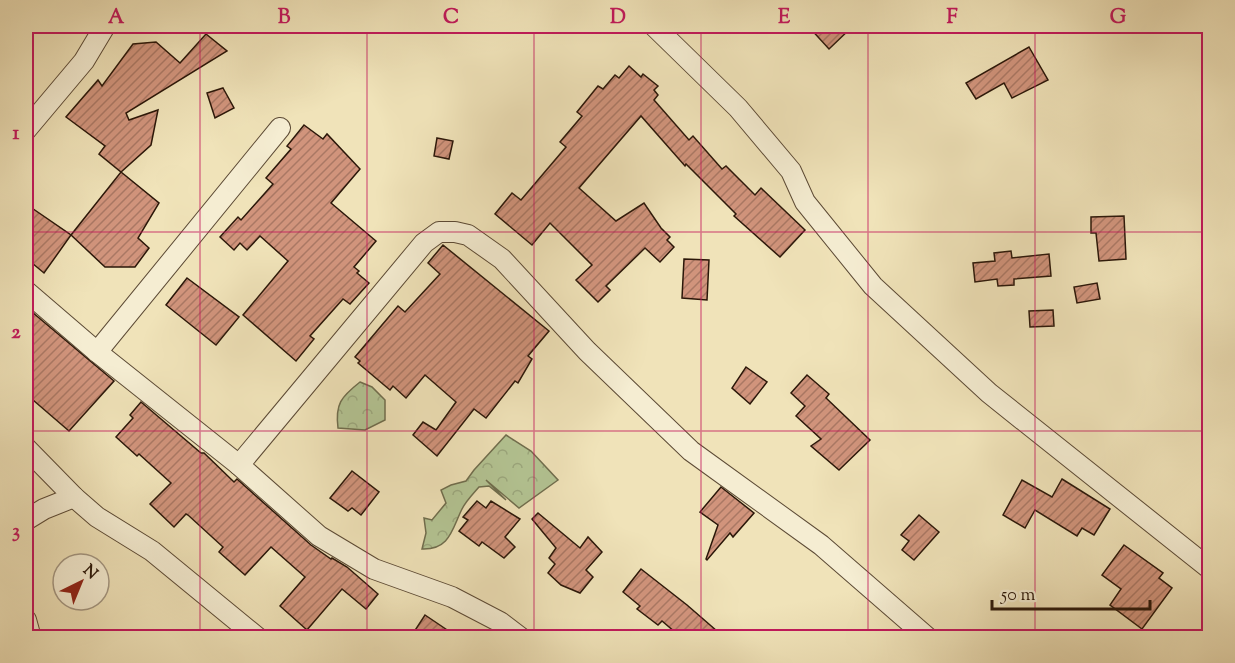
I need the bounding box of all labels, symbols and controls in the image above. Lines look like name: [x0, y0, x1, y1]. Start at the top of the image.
text: A: [108, 4, 125, 33]
text: B: [278, 4, 291, 33]
text: C: [443, 4, 459, 33]
text: D: [610, 4, 626, 33]
text: E: [778, 4, 791, 33]
text: F: [946, 4, 958, 33]
text: G: [1110, 4, 1127, 33]
text: 1: [13, 120, 20, 149]
text: 2: [11, 319, 21, 348]
text: 3: [12, 518, 20, 547]
north arrow: [51, 552, 111, 612]
text: N: [77, 560, 102, 586]
scale bar: [992, 573, 1150, 611]
text: 50 m: [1000, 583, 1036, 609]

